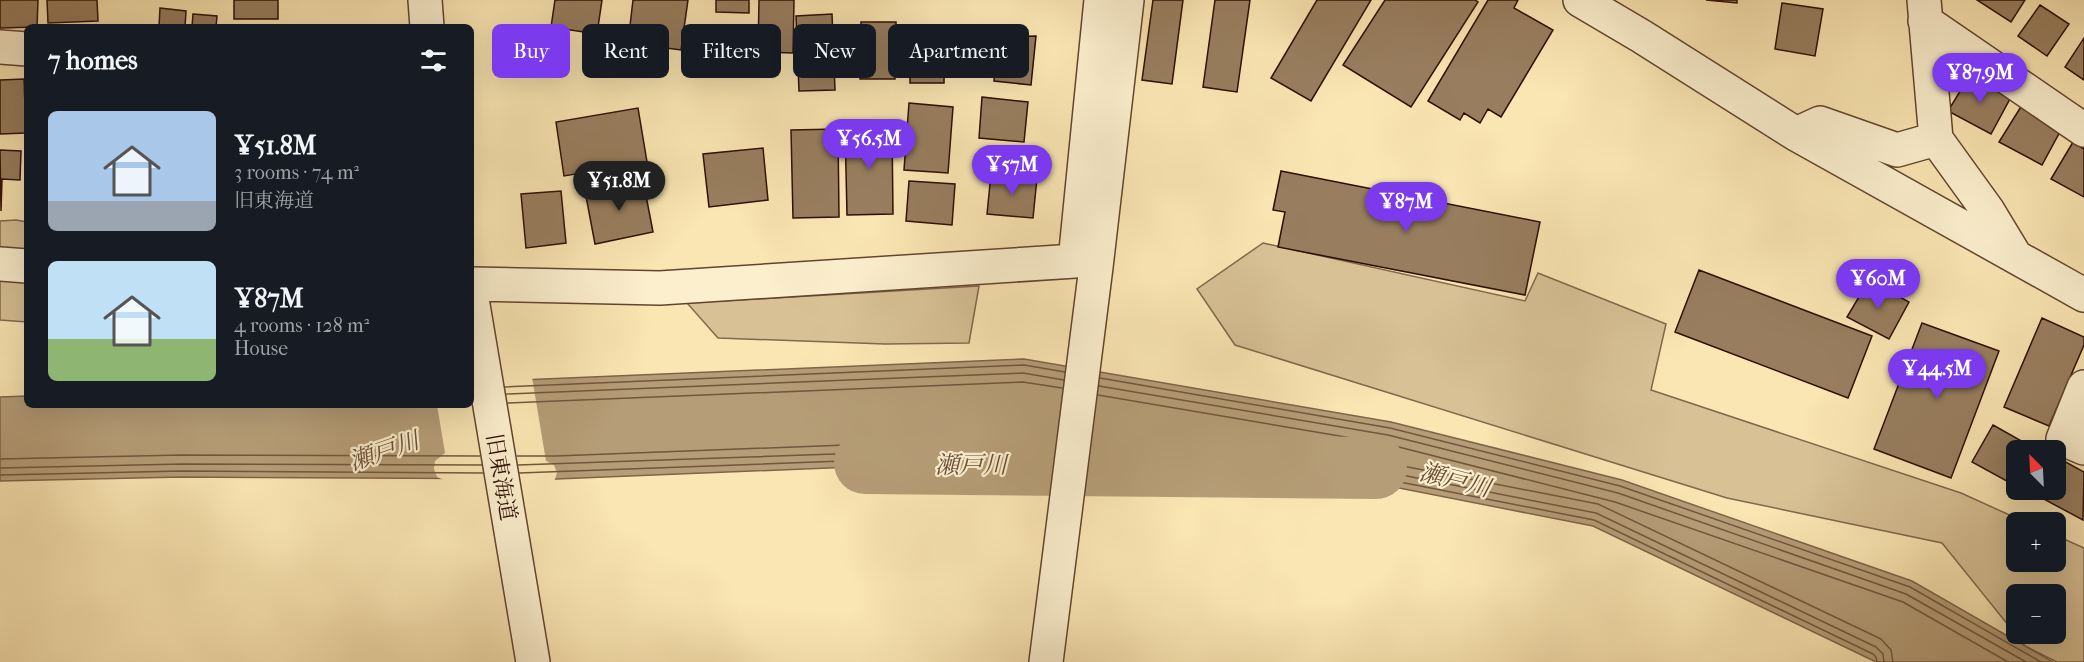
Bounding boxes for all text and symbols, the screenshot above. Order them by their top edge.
chip: Buy [492,24,570,78]
chip: Rent [582,24,669,78]
chip: Filters [681,24,781,78]
chip: New [793,24,876,78]
chip: Apartment [888,24,1029,78]
icon: filters [417,44,450,77]
text: 7 homes [48,45,138,76]
pin: ¥87.9M [1931,53,2029,104]
text: ¥87.9M [1946,61,2014,84]
pin: ¥56.5M [820,119,918,170]
text: ¥56.5M [836,127,902,150]
text: ¥51.8M [234,130,317,161]
icon: home [96,135,168,207]
pin: ¥57M [976,145,1048,196]
text: ¥57M [986,153,1038,176]
text: 3 rooms · 74 m² [234,161,359,184]
pin: ¥51.8M [570,161,668,212]
text: ¥51.8M [587,169,651,192]
pin: ¥87M [1370,182,1442,233]
text: 旧東海道 [234,189,314,212]
text: ¥87M [1379,190,1433,213]
pin: ¥60M [1842,259,1914,310]
text: ¥60M [1850,267,1906,290]
text: ¥87M [234,283,304,314]
icon: home [96,285,168,357]
text: 4 rooms · 128 m² [234,314,369,337]
text: House [234,337,288,360]
pin: ¥44.5M [1888,349,1986,400]
text: ¥44.5M [1902,357,1972,380]
water label: 瀬戸川 [345,425,425,476]
street label: 旧東海道 [481,432,521,523]
north arrow [2006,440,2066,500]
map controls [2006,440,2066,644]
water label: 瀬戸川 [935,451,1010,479]
water label: 瀬戸川 [1417,458,1496,503]
button: + [2006,512,2066,572]
button: − [2006,584,2066,644]

